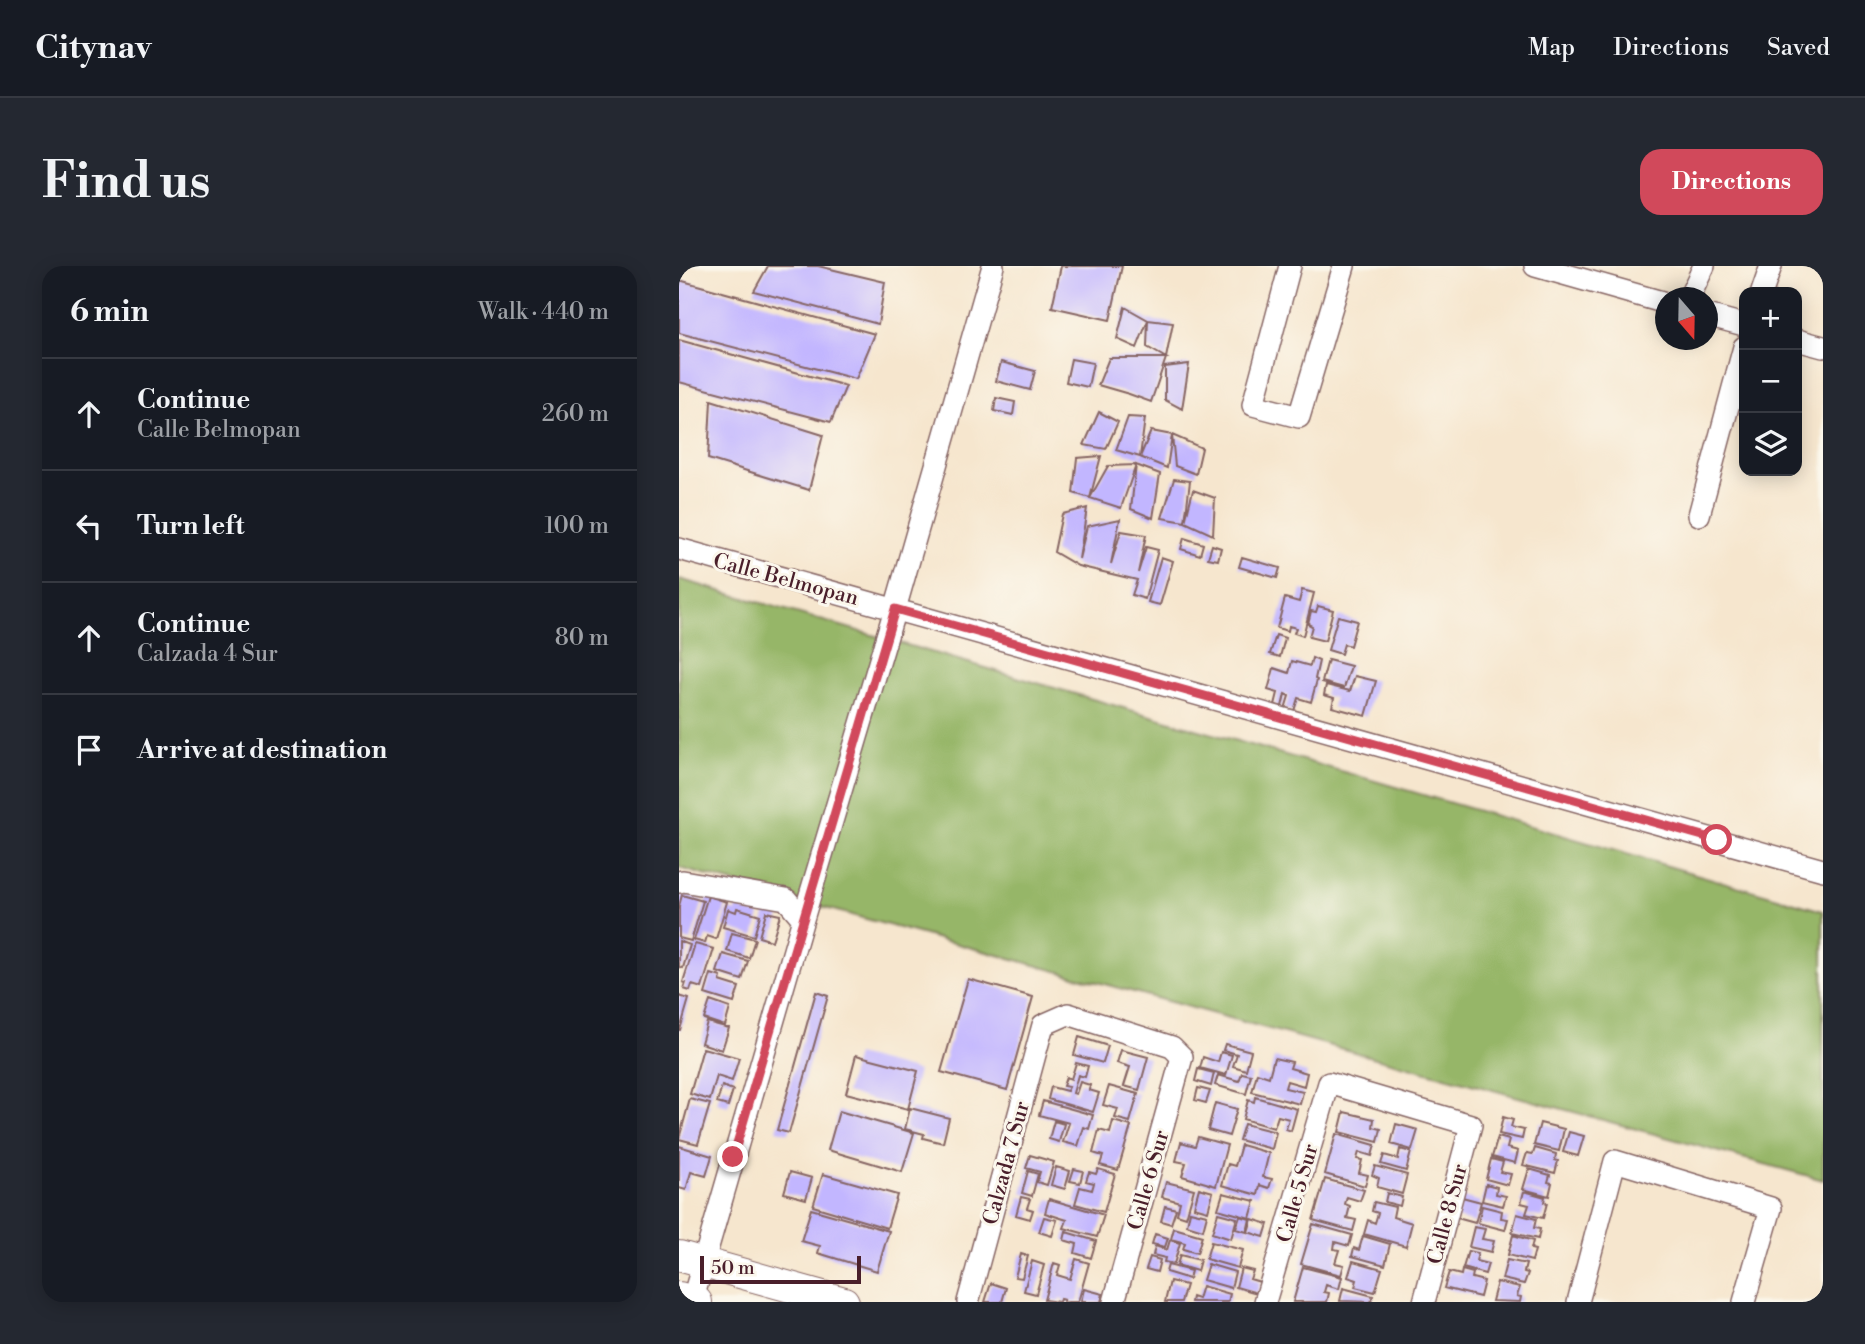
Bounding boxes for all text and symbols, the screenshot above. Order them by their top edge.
text: Citynav [35,28,152,69]
text: Map [1528,33,1575,63]
text: Directions [1613,33,1729,63]
text: Saved [1767,33,1830,63]
button: Directions [1640,149,1823,215]
text: Find us [42,152,211,213]
north arrow [1655,287,1718,350]
map controls [1739,287,1802,476]
button: + [1739,287,1802,350]
text: 6 min [70,293,149,331]
text: Walk · 440 m [478,298,609,326]
button: − [1739,350,1802,413]
text: Continue [137,384,250,416]
icon: ahead [70,395,108,433]
text: 260 m [542,400,609,428]
button: layers [1739,413,1802,476]
text: Calle Belmopan [137,416,301,444]
icon: left [70,507,108,545]
text: Turn left [137,510,245,542]
text: 100 m [544,512,609,540]
street label: Calle Belmopan [710,548,862,612]
text: Continue [137,608,250,640]
icon: ahead [70,619,108,657]
text: 80 m [555,624,609,652]
text: Calzada 4 Sur [137,640,278,668]
icon: arrive [70,731,108,769]
text: Arrive at destination [137,734,387,766]
route start [1701,824,1732,855]
street label: Calzada 7 Sur [978,1099,1036,1228]
street label: Calle 6 Sur [1122,1127,1176,1233]
route end [717,1141,748,1172]
street label: Calle 5 Sur [1271,1141,1324,1246]
street label: Calle 8 Sur [1422,1161,1474,1267]
scale bar [700,1253,861,1285]
text: 50 m [711,1256,755,1280]

